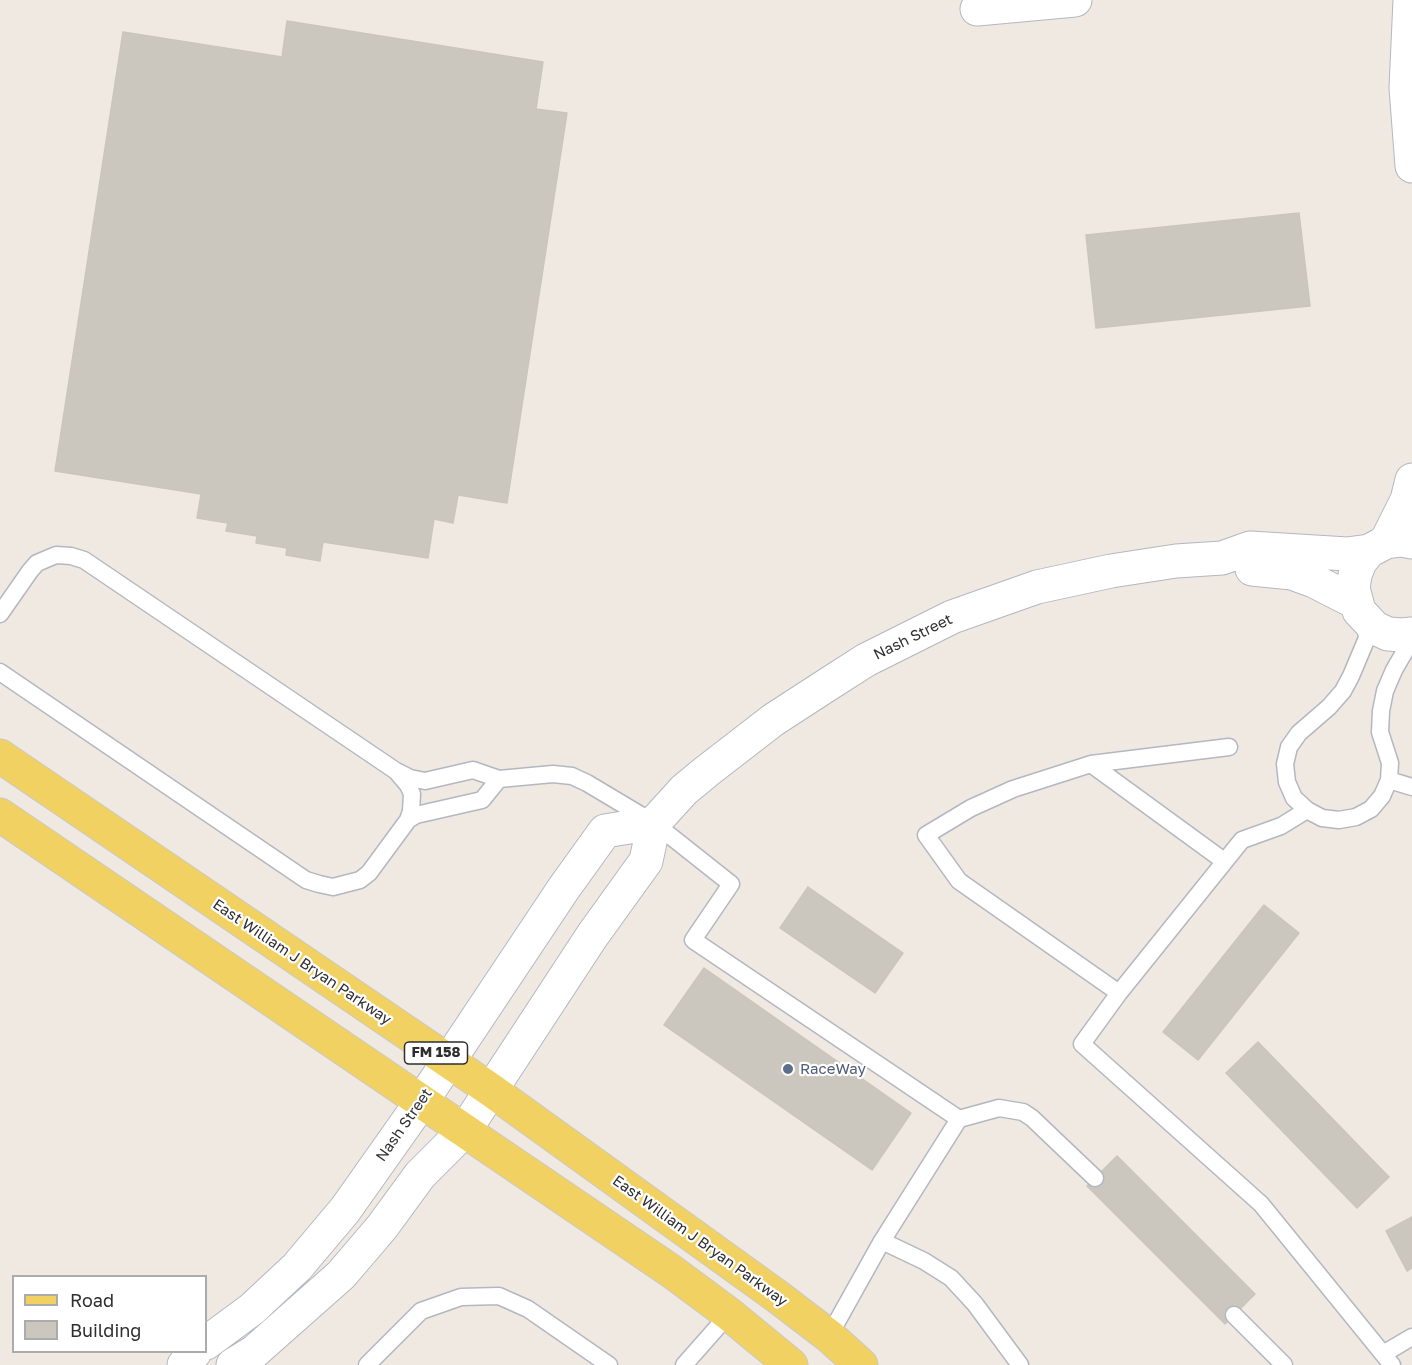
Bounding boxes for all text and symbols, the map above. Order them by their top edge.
street label: Nash Street [871,610,955,664]
street label: East William J Bryan Parkway [209,895,395,1029]
road number: FM 158 [404,1042,468,1064]
place label: RaceWay [800,1060,866,1078]
marker: RaceWay [781,1062,795,1076]
street label: Nash Street [372,1085,436,1165]
street label: East William J Bryan Parkway [609,1172,791,1310]
legend [12,1275,207,1353]
text: Road [70,1289,114,1311]
text: Building [70,1319,141,1341]

